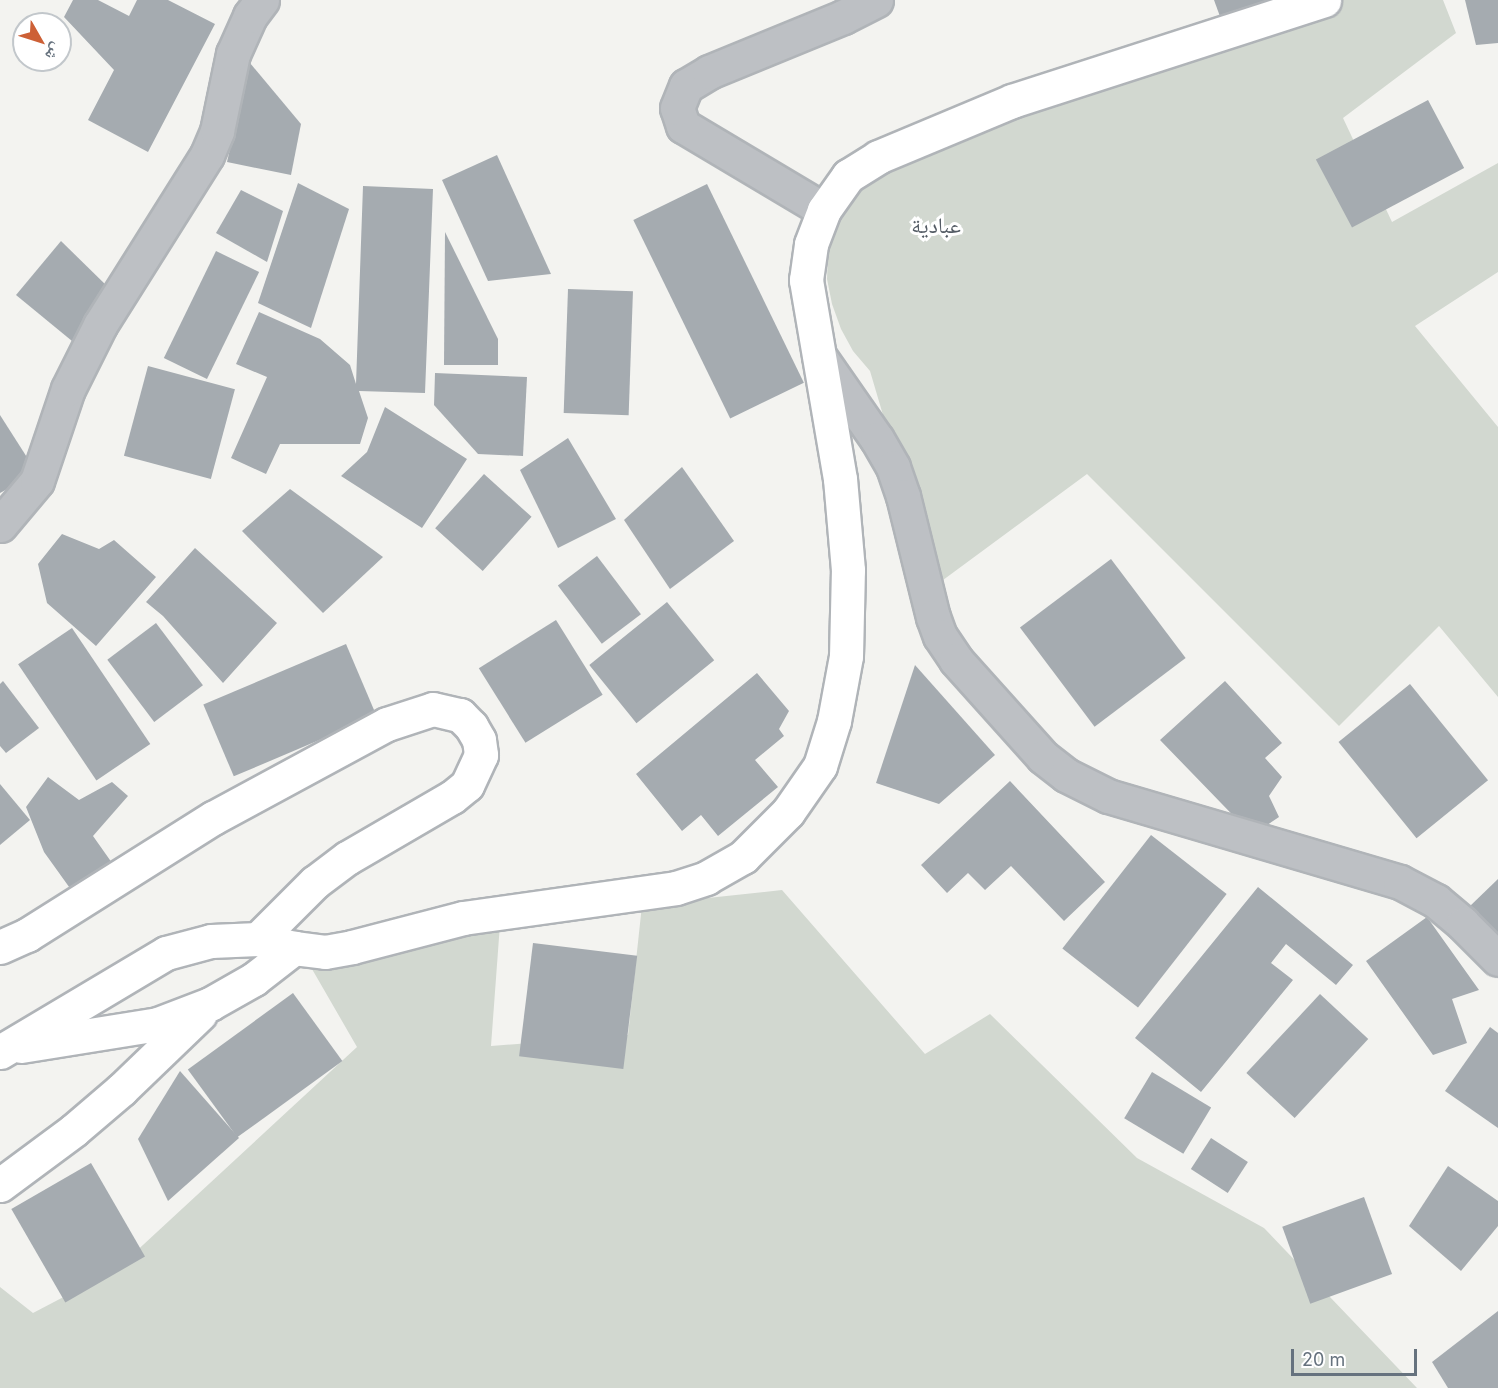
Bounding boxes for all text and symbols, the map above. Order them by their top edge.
north arrow [12,12,72,72]
text: ش [41,39,68,65]
district label: عبادية [911,213,961,239]
scale bar [1294,1337,1420,1375]
text: 20 m [1302,1349,1345,1370]

